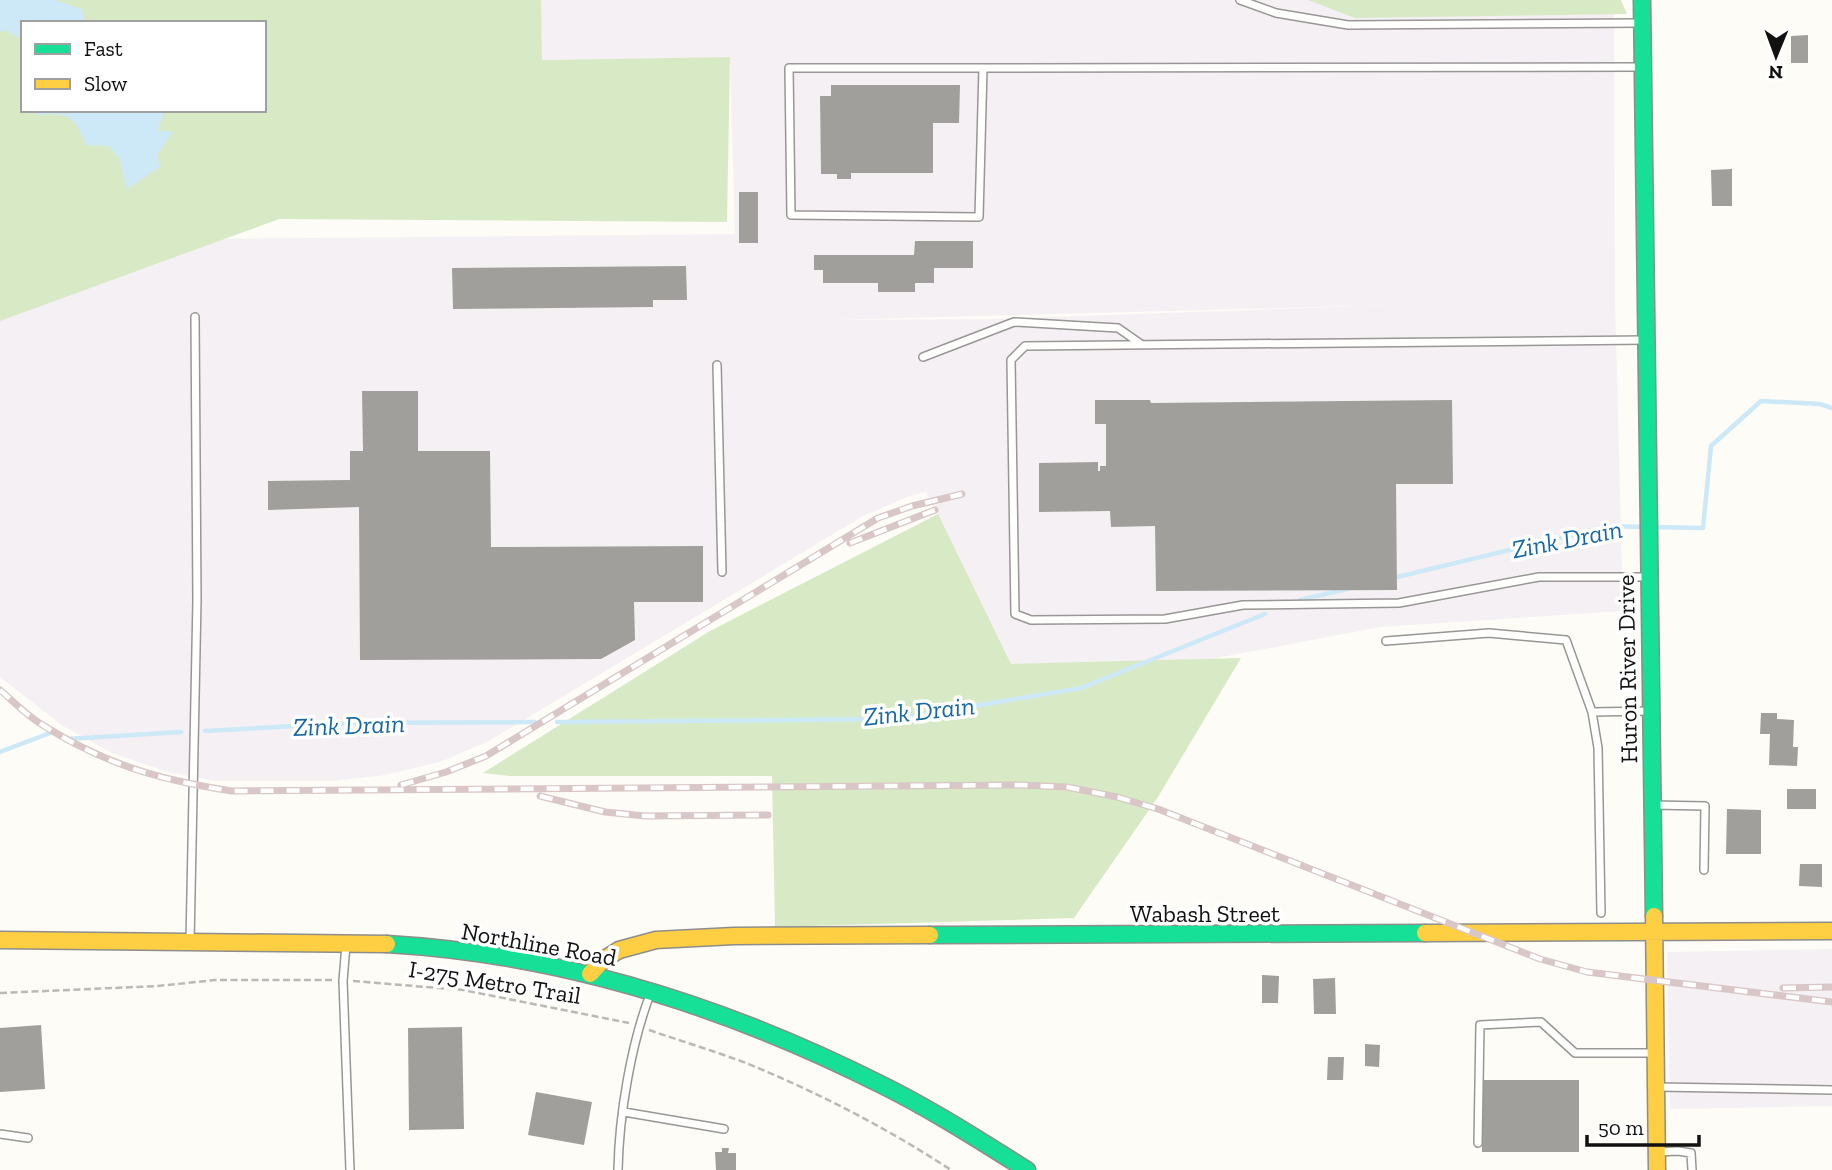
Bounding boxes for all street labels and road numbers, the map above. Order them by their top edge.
street label: Huron River Drive [1611,574,1643,764]
street label: Wabash Street [1130,899,1280,928]
street label: Northline Road [459,916,619,972]
street label: I-275 Metro Trail [407,954,583,1010]

